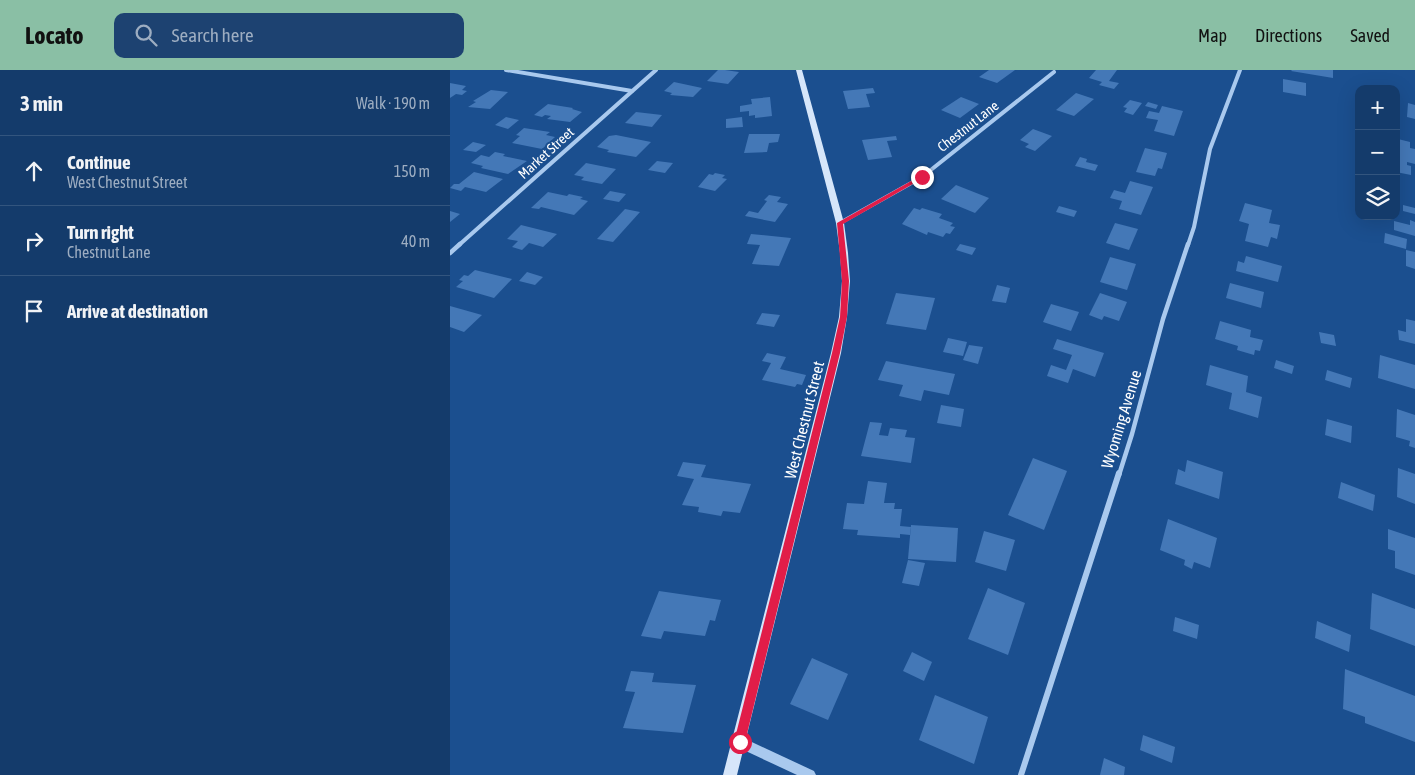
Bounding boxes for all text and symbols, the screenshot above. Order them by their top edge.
search box [114,13,464,58]
icon: search [132,21,160,49]
text: Locato [25,22,84,49]
text: Search here [172,24,254,46]
text: Map [1198,25,1227,46]
text: Directions [1255,25,1322,46]
text: Saved [1350,25,1390,46]
map controls [1355,85,1400,220]
button: + [1355,85,1400,130]
text: 3 min [20,91,63,115]
text: Walk · 190 m [356,94,430,112]
street label: Chestnut Lane [934,97,1002,155]
street label: Market Street [515,124,577,182]
button: − [1355,130,1400,175]
text: Continue [67,151,131,173]
icon: ahead [20,157,48,185]
text: 150 m [394,162,430,180]
route end [911,166,934,189]
text: West Chestnut Street [67,173,188,191]
button: layers [1355,175,1400,220]
text: Turn right [67,221,134,243]
icon: right [20,227,48,255]
text: 40 m [401,232,430,250]
text: Chestnut Lane [67,243,150,261]
icon: arrive [20,297,48,325]
text: Arrive at destination [67,300,208,322]
street label: West Chestnut Street [781,359,827,481]
street label: Wyoming Avenue [1098,368,1145,471]
route start [729,731,752,754]

